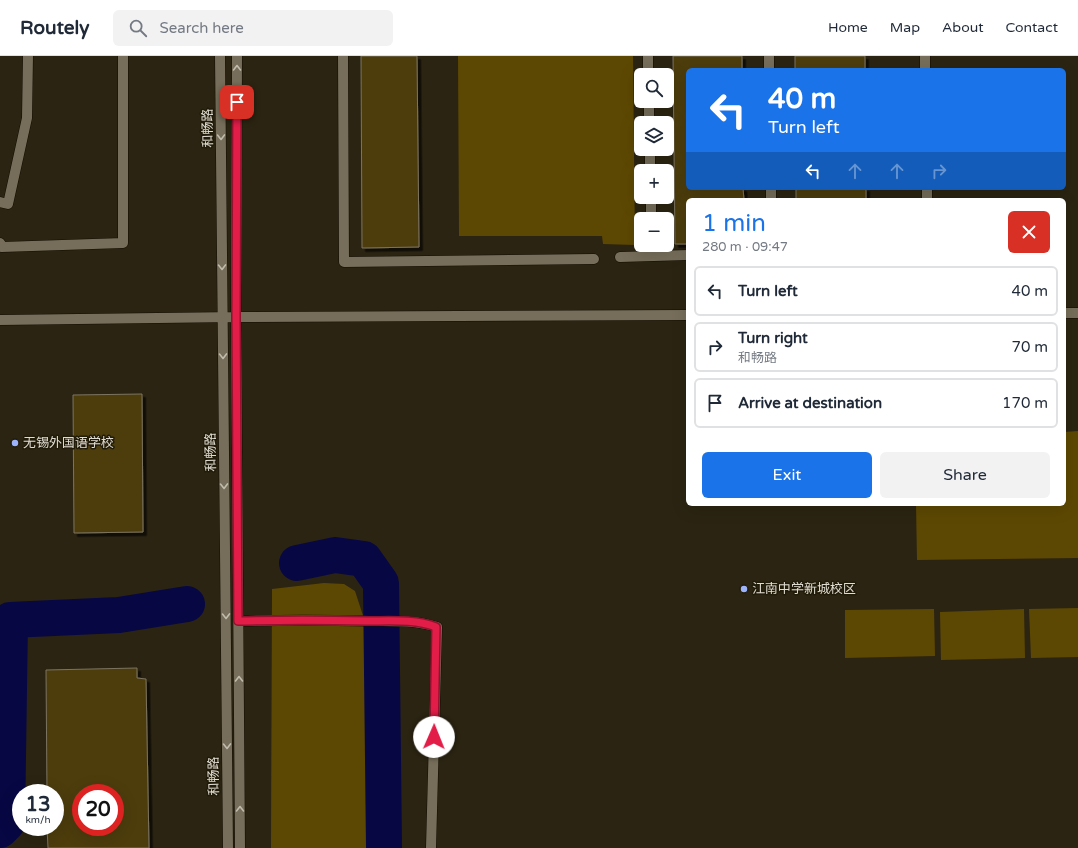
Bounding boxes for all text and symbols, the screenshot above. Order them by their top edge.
search box [113,10,393,46]
text: Routely [20,17,89,39]
icon: search [127,17,149,39]
text: Search here [159,19,244,37]
text: Home [828,19,868,36]
text: Map [890,19,920,36]
text: About [942,19,984,36]
text: Contact [1006,19,1058,36]
one-way arrow [233,65,241,71]
map controls [634,68,674,252]
button: search [634,68,674,108]
text: 40 m [768,82,836,116]
icon: left [702,84,754,136]
pin [220,85,254,119]
icon: arrive [226,91,248,113]
street label: 和畅路 [200,108,216,148]
button: layers [634,116,674,156]
text: Turn left [768,116,840,138]
one-way arrow [217,134,225,140]
icon: left [802,160,824,182]
icon: ahead [844,160,866,182]
icon: ahead [886,160,908,182]
icon: right [928,160,950,182]
button: + [634,164,674,204]
text: 1 min [702,209,766,238]
button: close [1008,211,1050,253]
button: − [634,212,674,252]
text: 280 m · 09:47 [702,239,788,255]
one-way arrow [218,264,226,270]
icon: left [704,280,726,302]
text: Turn left [738,282,798,300]
text: 40 m [1011,282,1048,300]
text: Turn right [738,329,808,347]
icon: right [704,336,726,358]
text: 70 m [1011,338,1048,356]
text: 和畅路 [738,350,777,366]
one-way arrow [219,353,227,359]
icon: arrive [704,392,726,414]
text: Arrive at destination [738,394,882,412]
text: 170 m [1002,394,1048,412]
street label: 和畅路 [203,432,219,472]
place label: 无锡外国语学校 [23,435,114,451]
marker: 无锡外国语学校 [10,438,20,448]
button: Exit [702,452,872,498]
button: Share [880,452,1050,498]
one-way arrow [220,483,228,489]
place label: 江南中学新城校区 [752,581,856,597]
marker: 江南中学新城校区 [739,584,749,594]
one-way arrow [222,613,230,619]
one-way arrow [235,676,243,682]
position arrow [413,716,455,758]
one-way arrow [223,743,231,749]
street label: 和畅路 [206,756,222,796]
speed limit sign: 20 [72,784,124,836]
text: 13 [25,793,51,817]
one-way arrow [236,806,244,812]
text: km/h [25,814,51,826]

